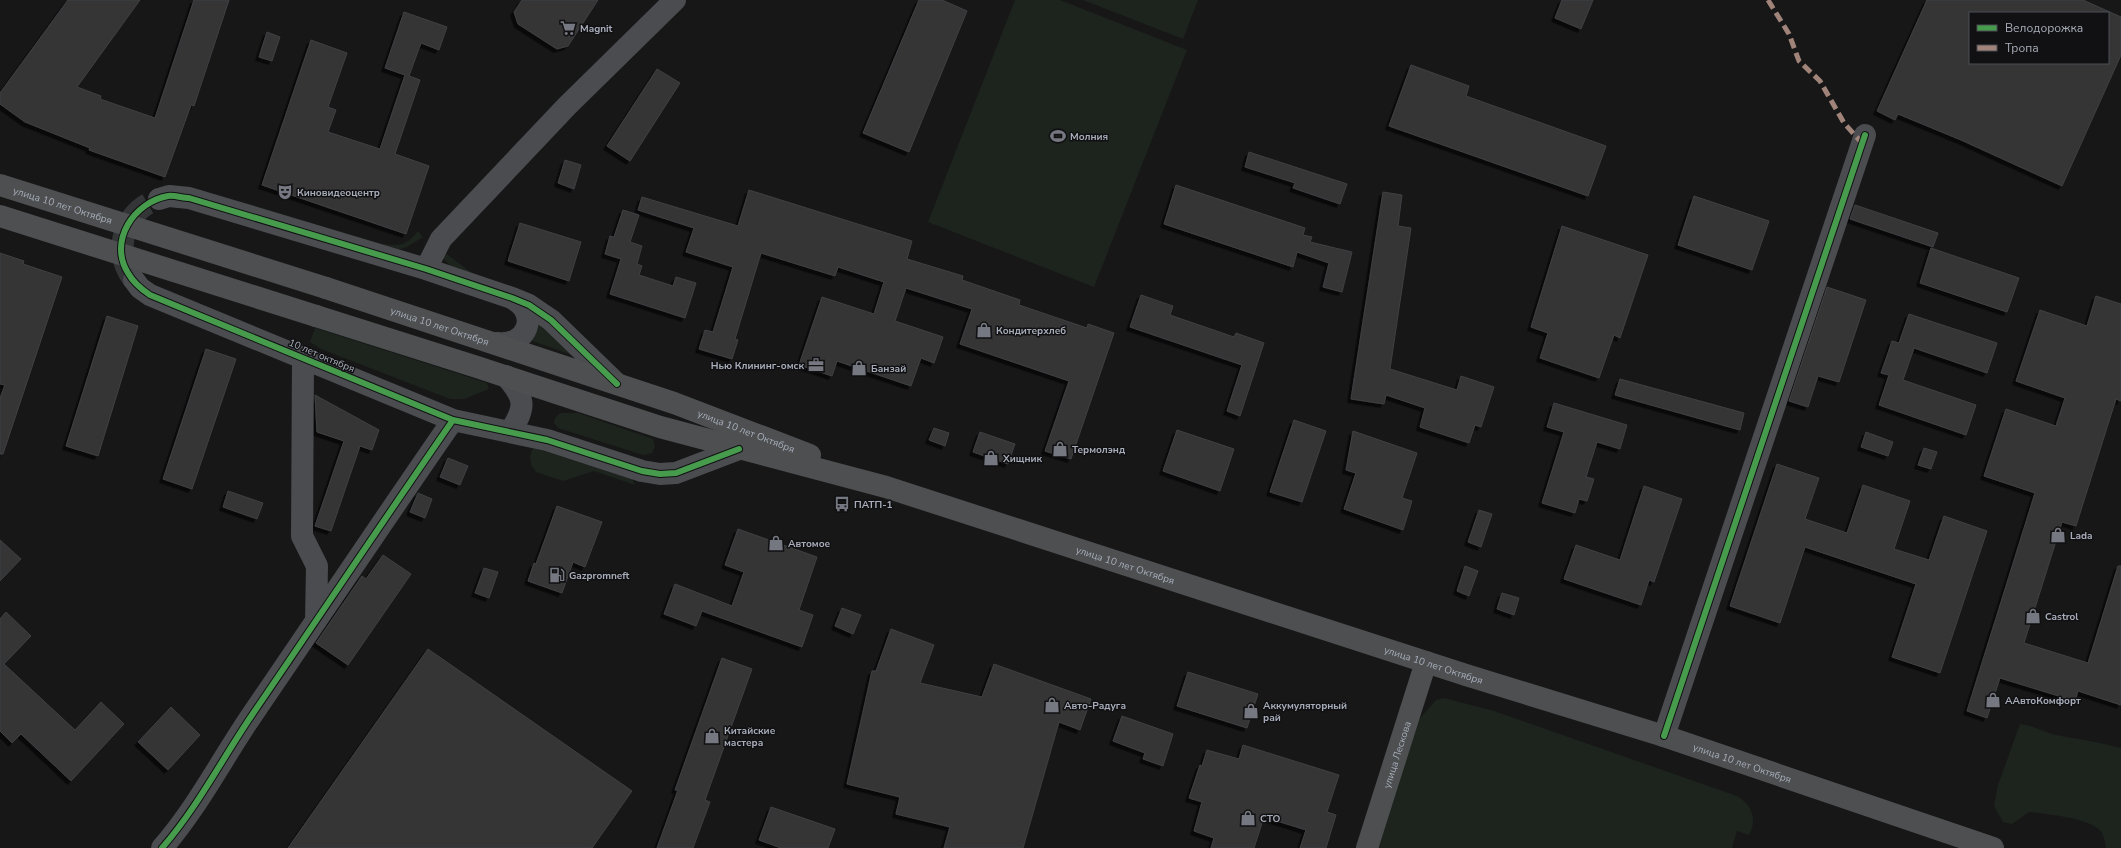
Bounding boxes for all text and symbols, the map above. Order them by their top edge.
legend [1969,12,2109,64]
supermarket icon: Magnit [559,19,577,37]
text: Велодорожка [2005,20,2083,36]
place label: Magnit [580,22,613,36]
text: Тропа [2005,40,2039,56]
sports icon: Молния [1049,127,1067,145]
place label: Молния [1070,130,1108,144]
theatre icon: Киновидеоцентр [276,183,294,201]
street label: улица 10 лет Октября [11,184,114,228]
place label: Киновидеоцентр [297,186,380,200]
street label: улица 10 лет Октября [389,304,491,349]
shop icon: Кондитерхлеб [975,321,993,339]
place label: Кондитерхлеб [996,324,1066,338]
street label: 10 лет октября [286,336,357,376]
office icon: Нью Клининг-омск [807,356,825,374]
place label: Нью Клининг-омск [711,359,804,373]
shop icon: Банзай [850,359,868,377]
place label: Банзай [871,362,906,376]
street label: улица 10 лет Октября [695,407,797,457]
shop icon: Термолэнд [1051,440,1069,458]
place label: Термолэнд [1072,443,1125,457]
shop icon: Хищник [982,449,1000,467]
place label: Хищник [1002,452,1043,466]
bus stop icon: ПАТП-1 [833,495,851,513]
place label: ПАТП-1 [854,498,892,512]
shop icon: Lada [2049,526,2067,544]
place label: Lada [2070,529,2093,543]
shop icon: Автомое [767,534,785,552]
place label: Автомое [788,537,831,551]
street label: улица 10 лет Октября [1074,543,1176,588]
fuel station icon: Gazpromneft [548,566,566,584]
place label: Gazpromneft [569,569,630,583]
shop icon: Castrol [2024,607,2042,625]
place label: Castrol [2045,610,2079,624]
street label: улица 10 лет Октября [1382,643,1485,688]
shop icon: ААвтоКомфорт [1984,691,2002,709]
place label: ААвтоКомфорт [2005,694,2081,708]
shop icon: Авто-Радуга [1043,696,1061,714]
place label: Авто-Радуга [1064,699,1126,713]
place label: Аккумуляторный рай [1263,699,1347,725]
shop icon: Аккумуляторный рай [1242,702,1260,720]
street label: улица Лескова [1380,719,1415,790]
place label: Китайские мастера [724,724,776,750]
shop icon: Китайские мастера [703,727,721,745]
street label: улица 10 лет Октября [1691,740,1793,787]
shop icon: СТО [1239,809,1257,827]
place label: СТО [1260,812,1281,826]

